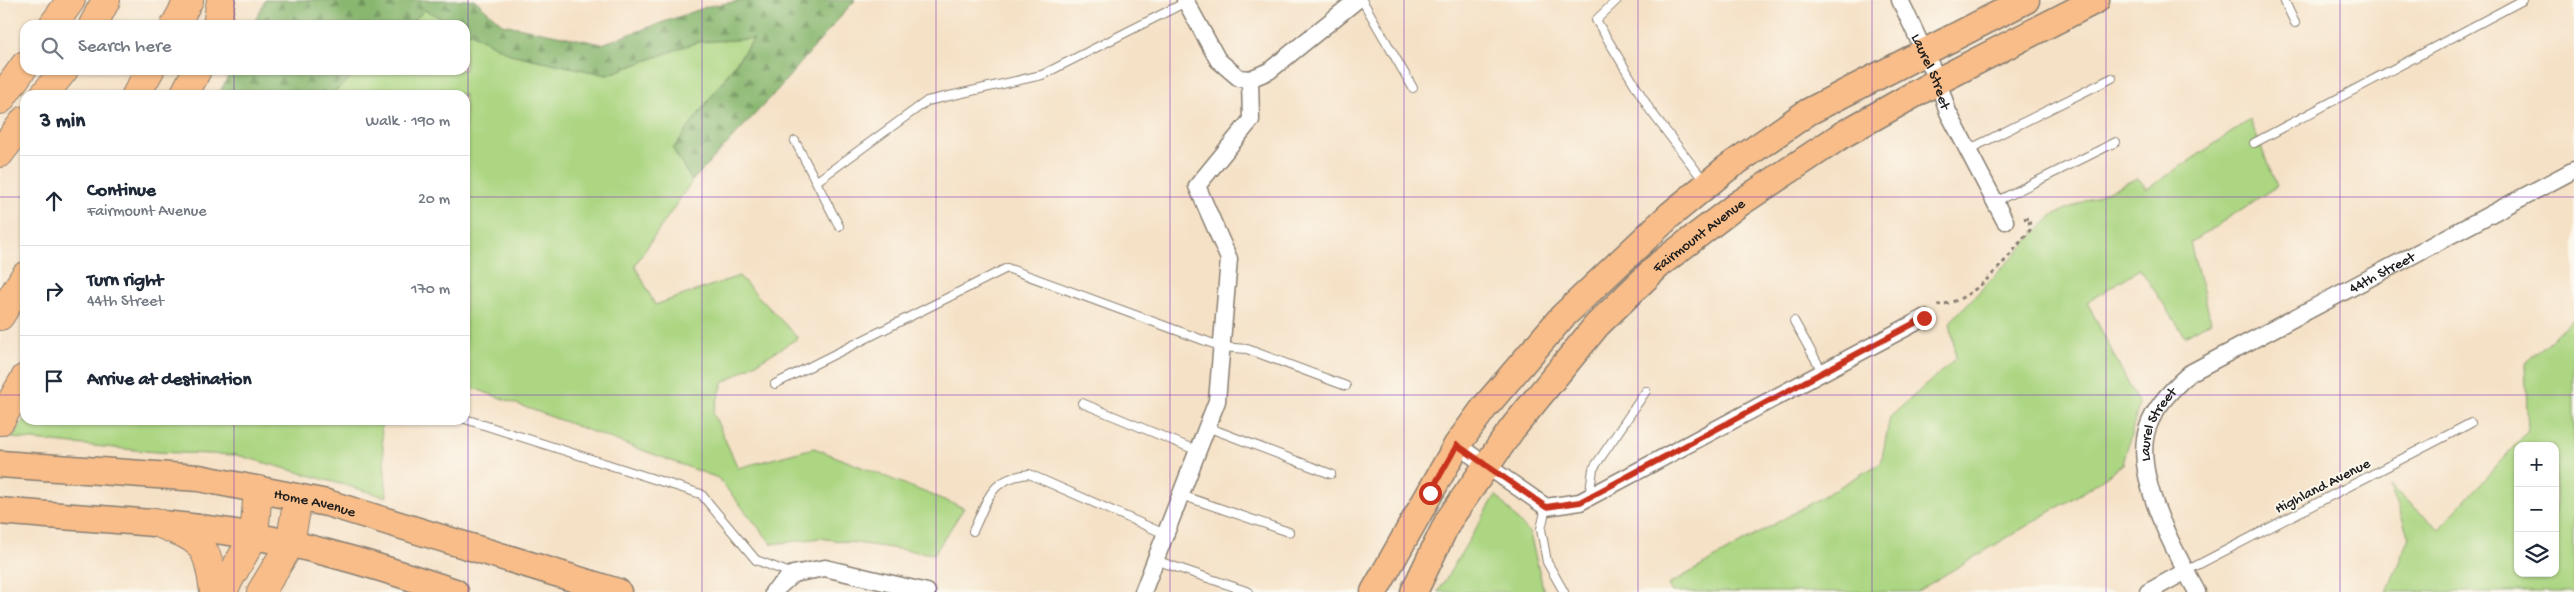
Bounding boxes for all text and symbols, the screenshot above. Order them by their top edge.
search box [20,20,470,75]
street label: Laurel Street [1906,31,1954,114]
icon: search [38,34,66,62]
text: Search here [78,36,172,59]
text: 3 min [40,110,85,135]
text: Walk · 190 m [366,113,450,132]
text: Continue [87,180,156,203]
icon: ahead [40,187,68,215]
text: 20 m [418,191,450,210]
street label: Fairmount Avenue [1649,195,1749,278]
text: Fairmount Avenue [87,203,206,222]
street label: 44th Street [2346,248,2420,298]
text: Turn right [87,270,163,293]
icon: right [40,277,68,305]
text: 170 m [411,281,450,300]
text: 44th Street [87,293,164,312]
route end [1913,307,1936,330]
icon: arrive [40,367,68,395]
text: Arrive at destination [87,369,251,392]
street label: Laurel Street [2137,383,2183,462]
map controls [2514,442,2559,577]
button: + [2514,442,2559,487]
street label: Highland Avenue [2272,455,2374,519]
route start [1419,482,1442,505]
street label: Home Avenue [272,486,358,522]
button: − [2514,487,2559,532]
button: layers [2514,532,2559,577]

